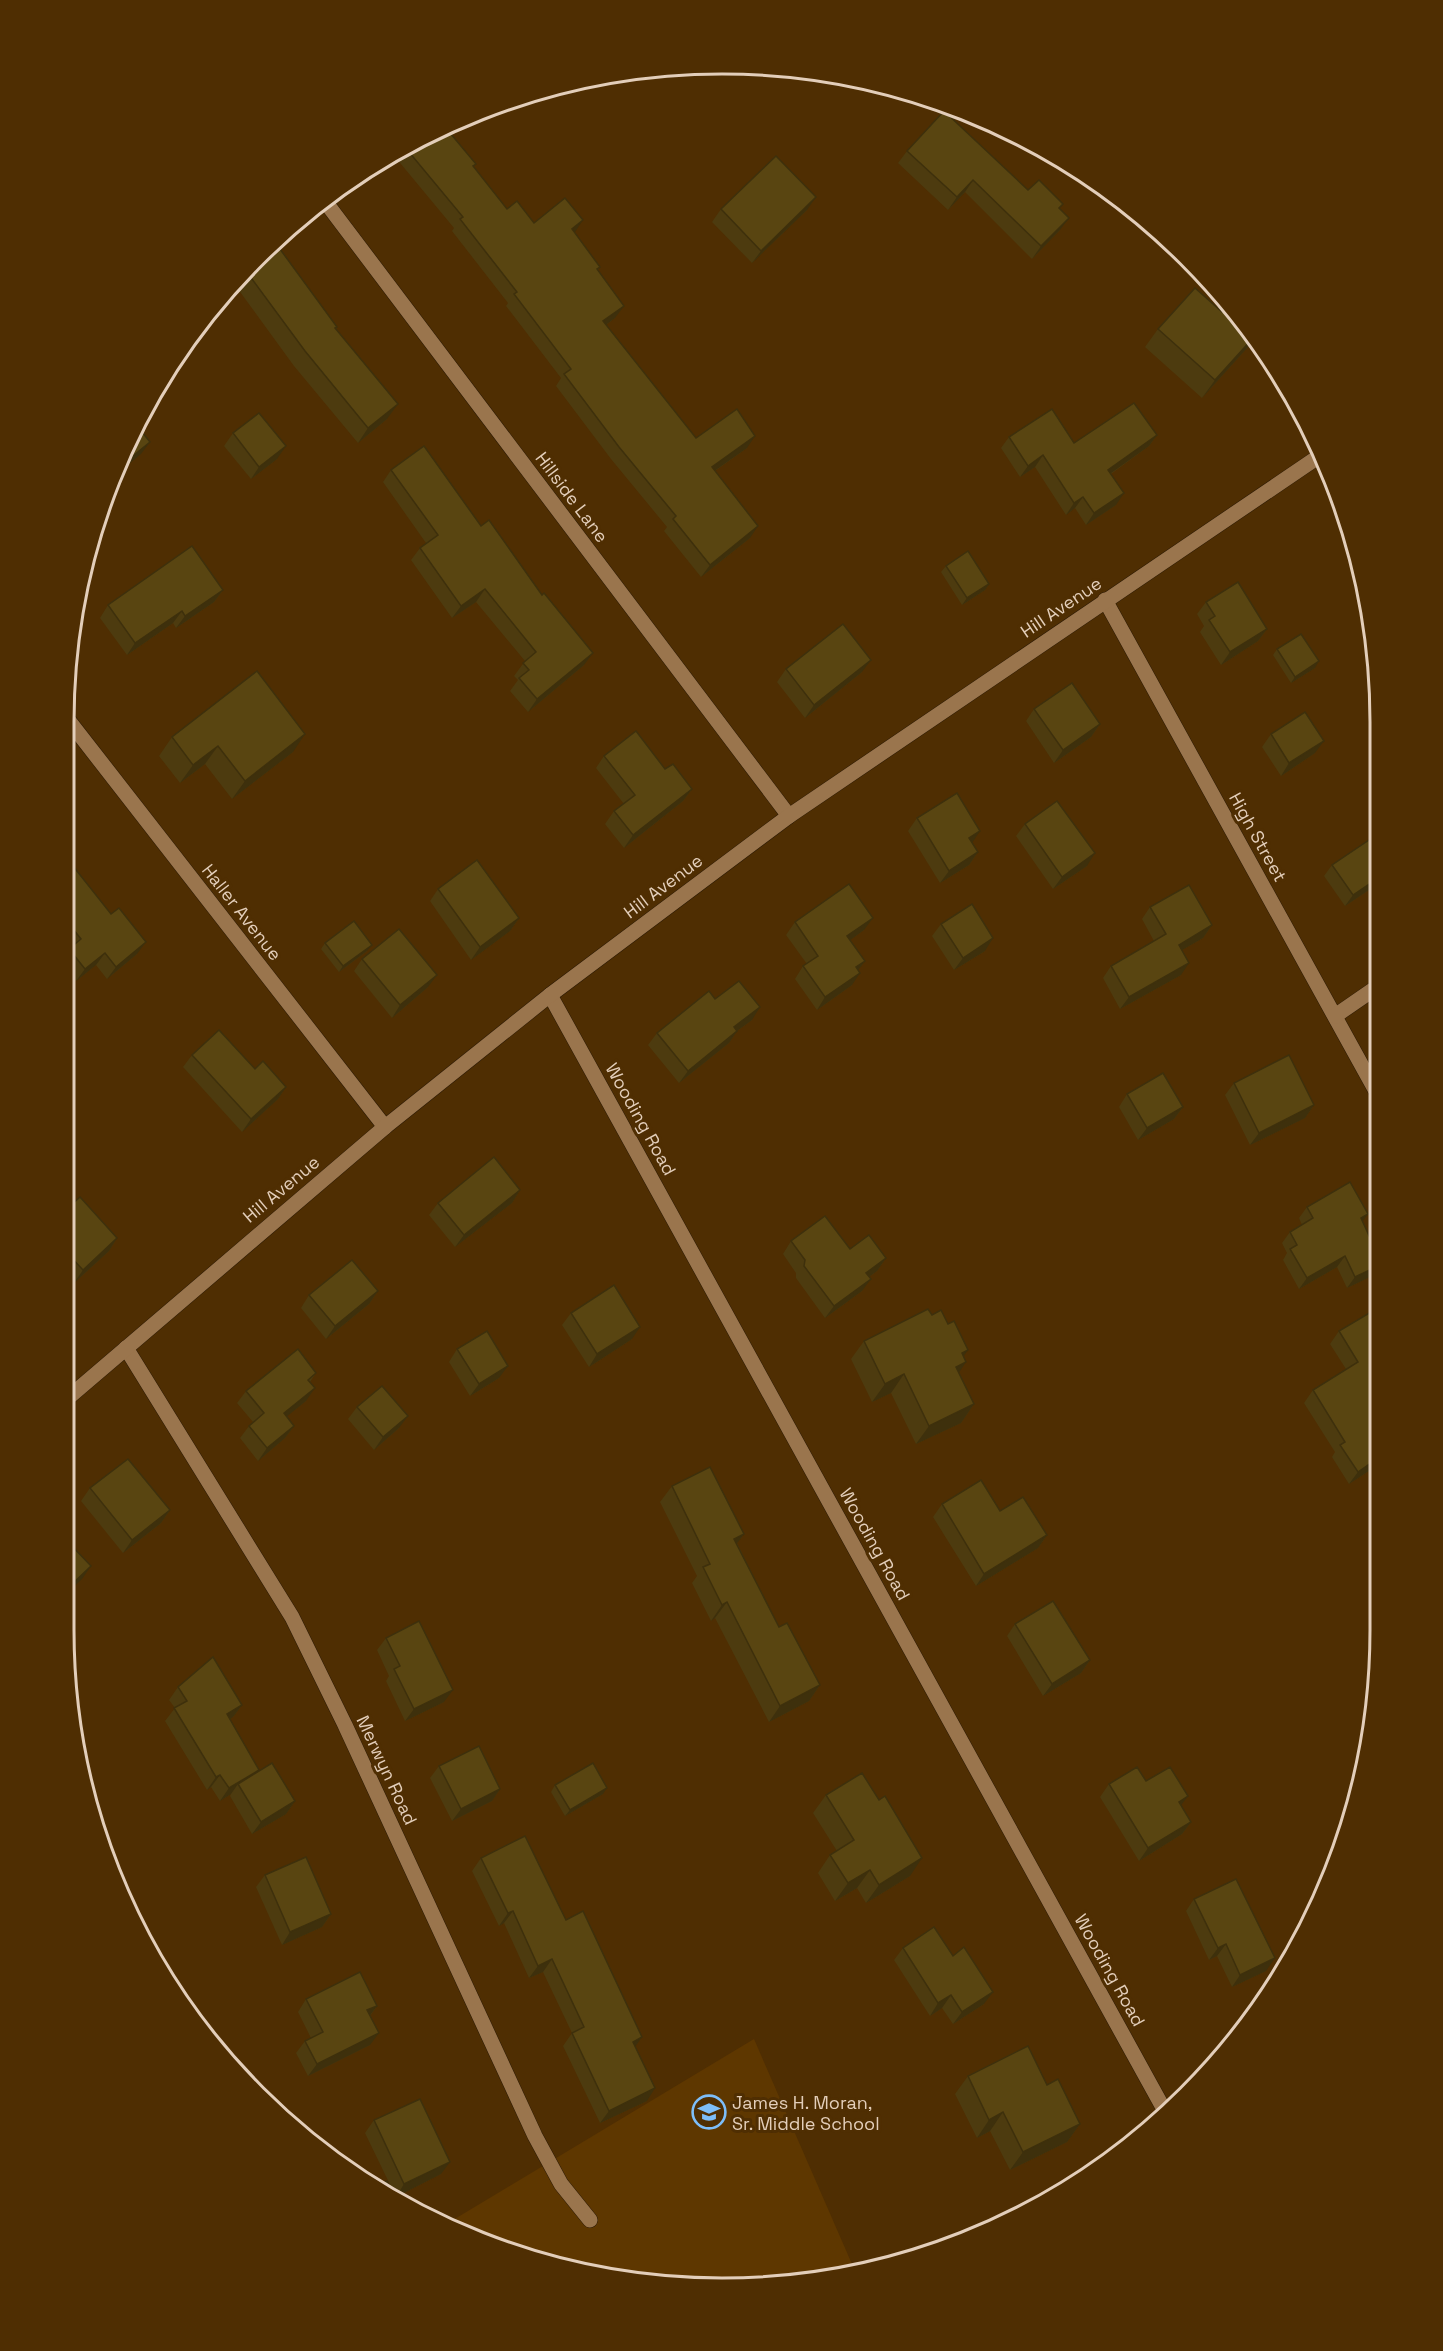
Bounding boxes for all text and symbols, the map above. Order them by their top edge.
street label: Hillside Lane [530,447,614,547]
street label: Hill Avenue [1016,571,1106,643]
street label: High Street [1224,788,1292,886]
street label: Hill Avenue [619,849,707,923]
street label: Haller Avenue [197,859,287,965]
street label: Wooding Road [601,1059,681,1179]
street label: Hill Avenue [238,1150,324,1228]
street label: Wooding Road [835,1484,915,1604]
street label: Merwyn Road [352,1712,422,1828]
street label: Wooding Road [1070,1910,1150,2030]
place label: James H. Moran, Sr. Middle School [732,2091,880,2135]
school or university icon: James H. Moran, Sr. Middle School [691,2094,727,2130]

